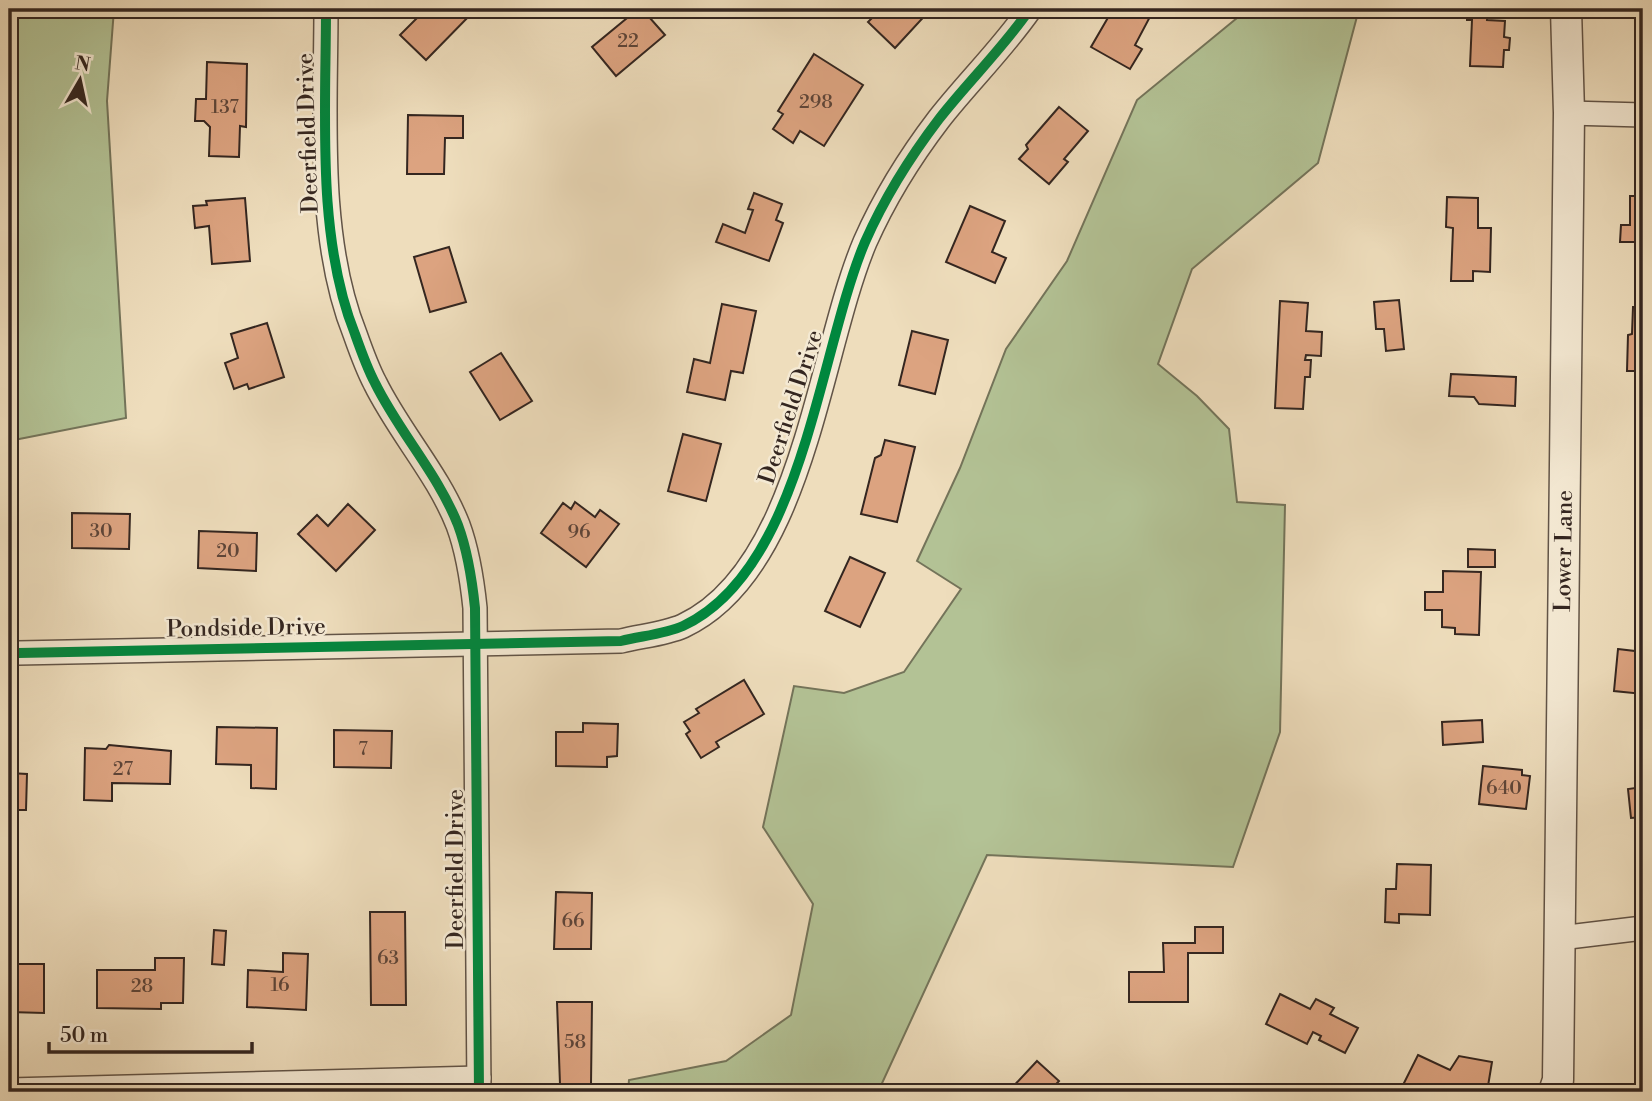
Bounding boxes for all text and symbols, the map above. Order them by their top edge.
house number: 22 [617,29,639,53]
north arrow [46,46,116,116]
text: N [73,51,92,77]
street label: Deerfield Drive [291,52,325,214]
house number: 298 [799,90,833,114]
house number: 137 [211,95,239,119]
street label: Deerfield Drive [753,326,829,488]
street label: Lower Lane [1549,490,1579,612]
house number: 30 [89,519,113,543]
house number: 96 [567,520,591,544]
house number: 20 [216,539,240,563]
street label: Pondside Drive [166,613,326,643]
house number: 7 [358,737,368,761]
house number: 27 [113,757,134,781]
house number: 640 [1486,776,1522,800]
street label: Deerfield Drive [442,789,470,949]
house number: 66 [561,909,585,933]
house number: 63 [377,946,399,970]
house number: 16 [270,973,290,997]
house number: 28 [131,974,153,998]
scale bar [49,1010,252,1054]
text: 50 m [60,1023,108,1049]
house number: 58 [564,1030,586,1054]

